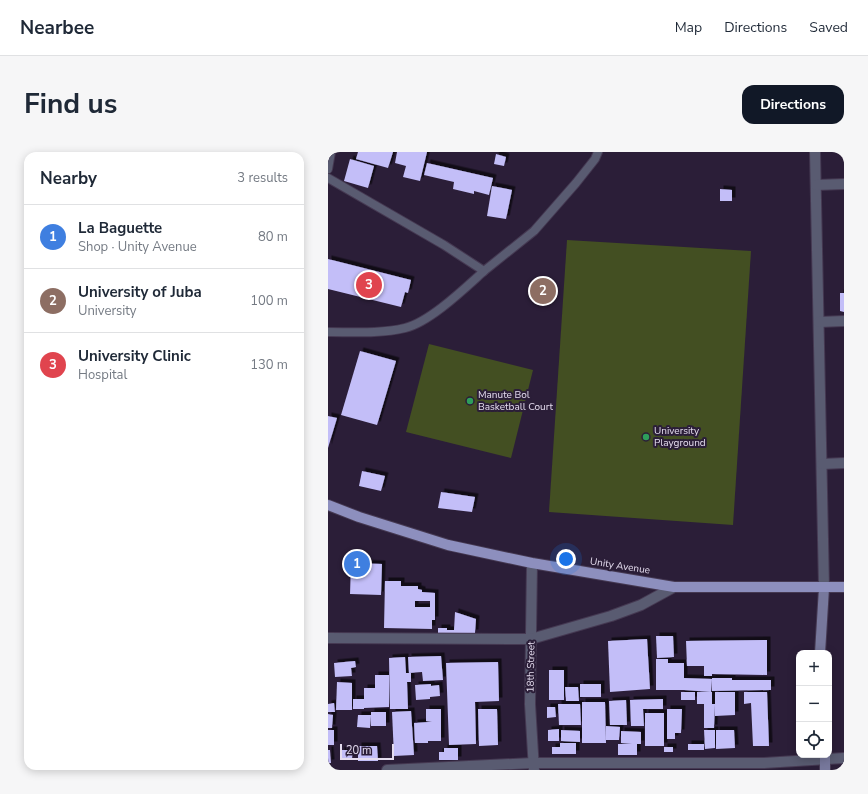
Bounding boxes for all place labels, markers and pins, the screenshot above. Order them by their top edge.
pin: 3 [356,270,382,300]
pin: 2 [530,276,556,306]
place label: Manute Bol Basketball Court [478,388,554,414]
marker: Manute Bol Basketball Court [465,396,475,406]
place label: University Playground [654,424,706,450]
marker: University Playground [641,432,651,442]
pin: 1 [344,549,370,579]

